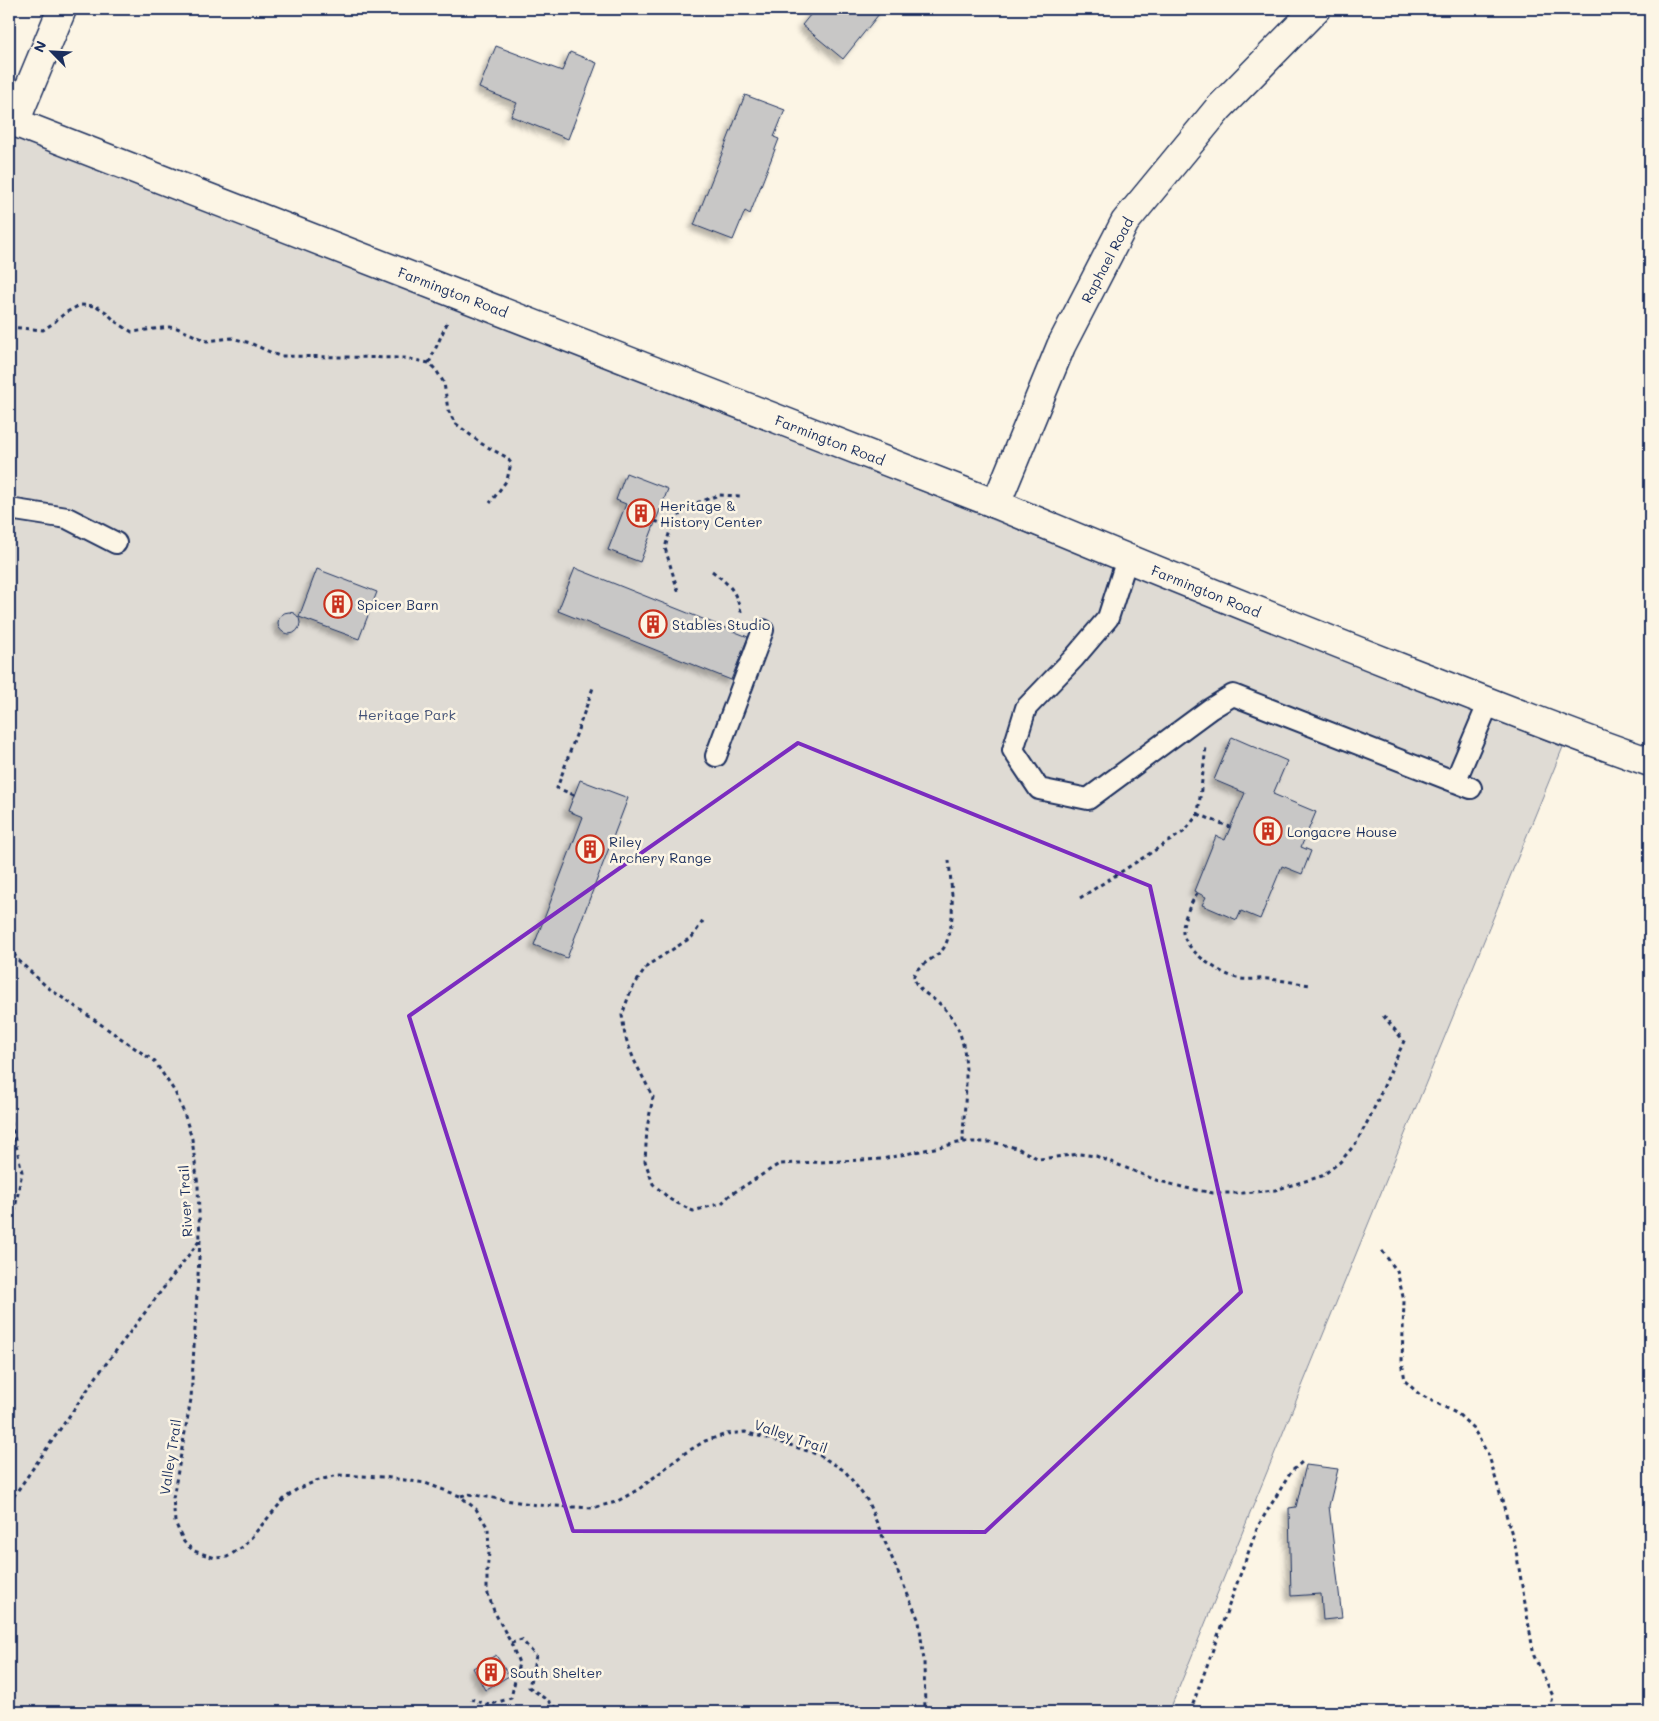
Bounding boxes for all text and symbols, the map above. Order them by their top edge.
north arrow [28,28,78,78]
text: N [29,38,51,55]
street label: Raphael Road [1076,214,1138,306]
street label: Farmington Road [395,262,511,322]
street label: Farmington Road [772,410,888,470]
place label: Heritage & History Center [660,496,763,531]
building icon: Heritage & History Center [626,498,656,528]
street label: Farmington Road [1148,560,1264,622]
building icon: Spicer Barn [323,589,353,619]
place label: Spicer Barn [357,595,438,614]
building icon: Stables Studio [638,609,668,639]
place label: Stables Studio [672,615,770,634]
park label: Heritage Park [358,705,456,724]
building icon: Longacre House [1253,816,1283,846]
place label: Longacre House [1287,822,1397,841]
place label: Riley Archery Range [609,832,712,867]
building icon: Riley Archery Range [575,834,605,864]
street label: River Trail [174,1164,196,1238]
street label: Valley Trail [752,1415,830,1457]
street label: Valley Trail [155,1418,185,1496]
building icon: South Shelter [476,1657,506,1687]
place label: South Shelter [510,1663,602,1682]

